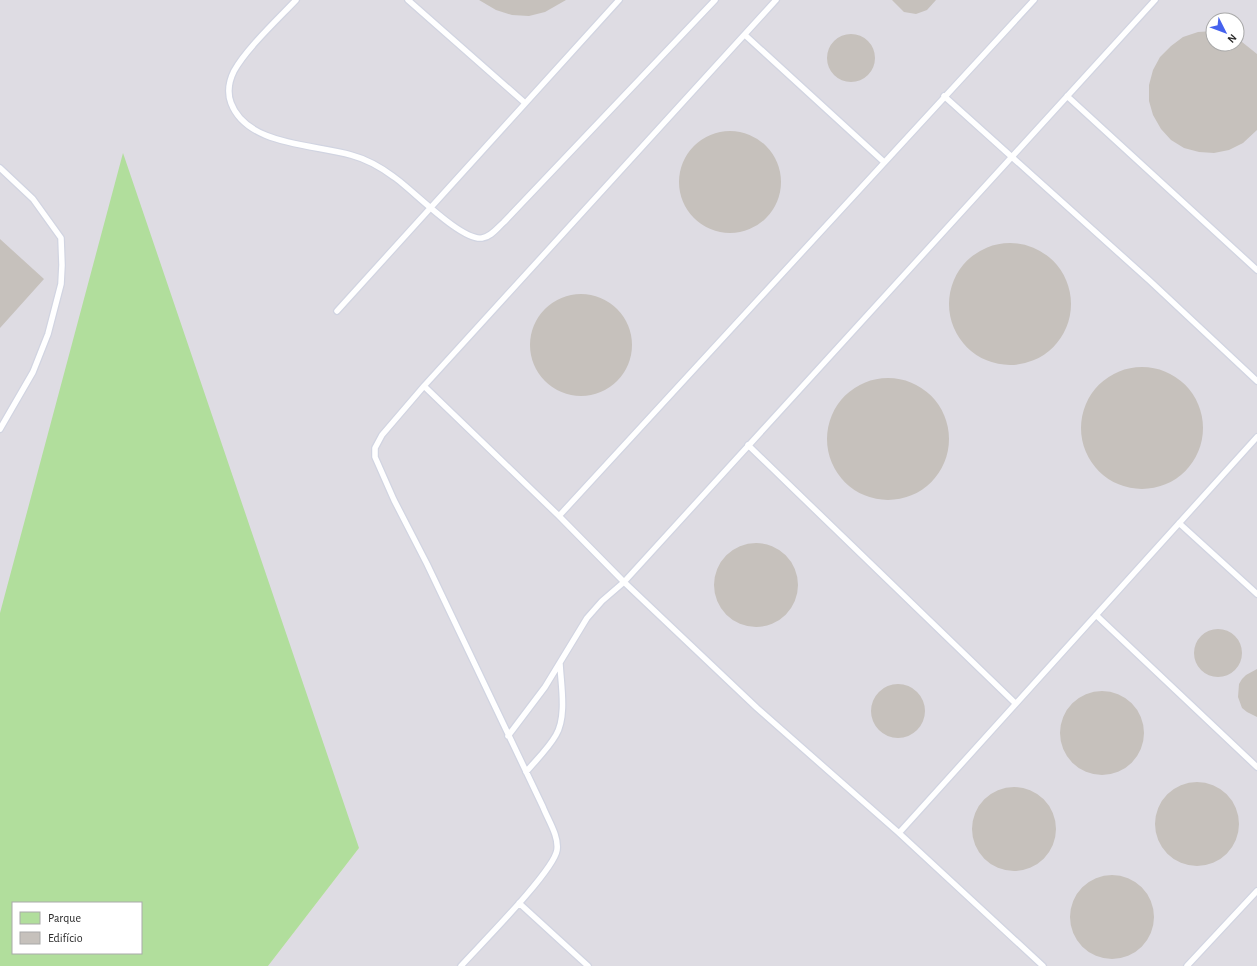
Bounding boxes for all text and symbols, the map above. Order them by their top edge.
north arrow [1205,12,1245,52]
text: N [1225,32,1239,45]
legend [12,902,142,954]
text: Parque [48,912,81,924]
text: Edifício [48,932,83,944]

